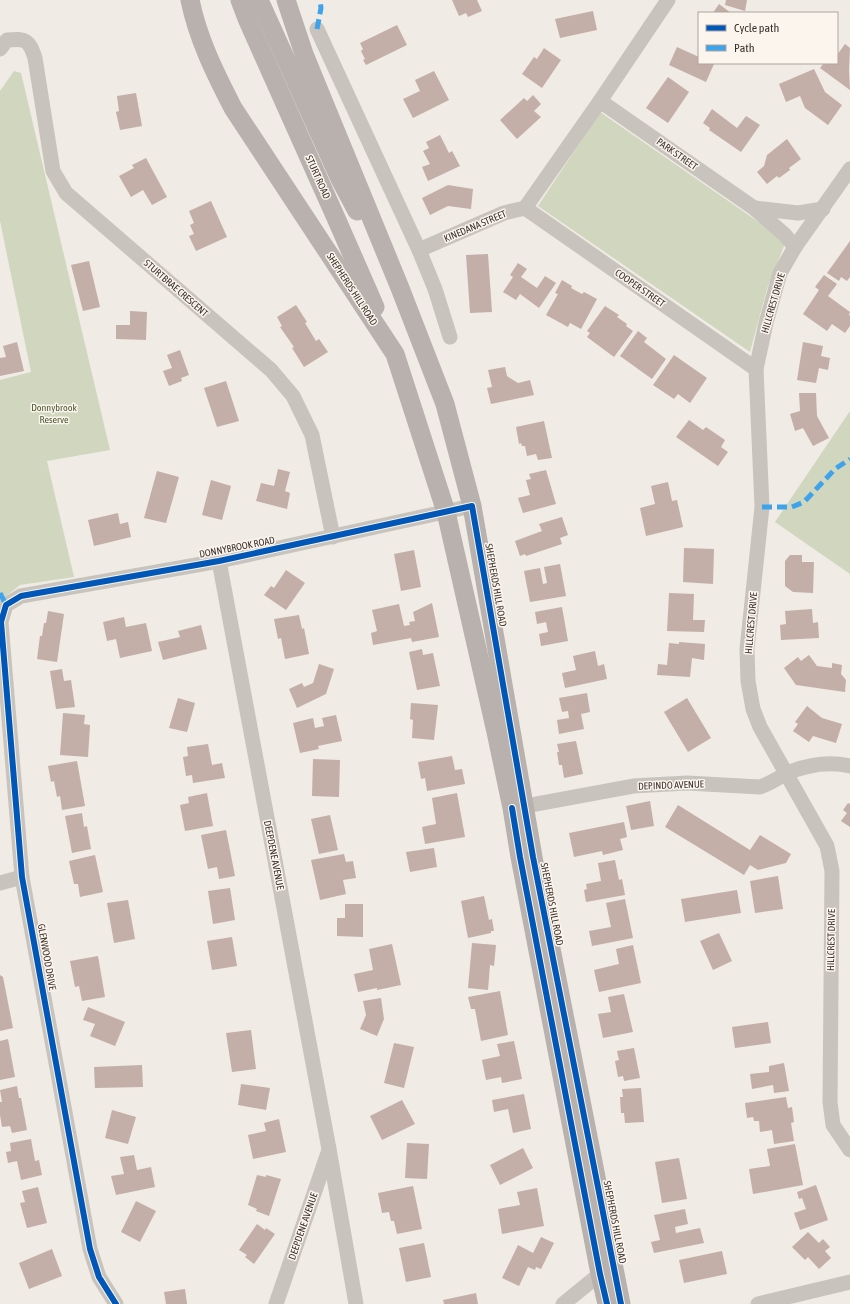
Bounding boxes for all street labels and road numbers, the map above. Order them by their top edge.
street label: PARK STREET [655,136,700,172]
street label: STURT ROAD [304,154,333,201]
street label: KINEDANA STREET [442,208,508,244]
street label: SHEPHERDS HILL ROAD [324,251,380,328]
street label: STURTBRAE CRESCENT [142,257,211,319]
street label: COOPER STREET [613,267,667,309]
street label: HILLCREST DRIVE [759,271,787,334]
street label: DONNYBROOK ROAD [198,534,276,560]
street label: SHEPHERDS HILL ROAD [483,543,509,628]
street label: HILLCREST DRIVE [743,591,759,654]
street label: DEPINDO AVENUE [638,778,705,792]
street label: DEEPDENE AVENUE [262,819,286,891]
street label: SHEPHERDS HILL ROAD [539,862,566,947]
street label: HILLCREST DRIVE [825,908,837,971]
street label: GLENWOOD DRIVE [36,923,58,992]
street label: SHEPHERDS HILL ROAD [602,1180,629,1265]
street label: DEEPDENE AVENUE [286,1190,320,1261]

